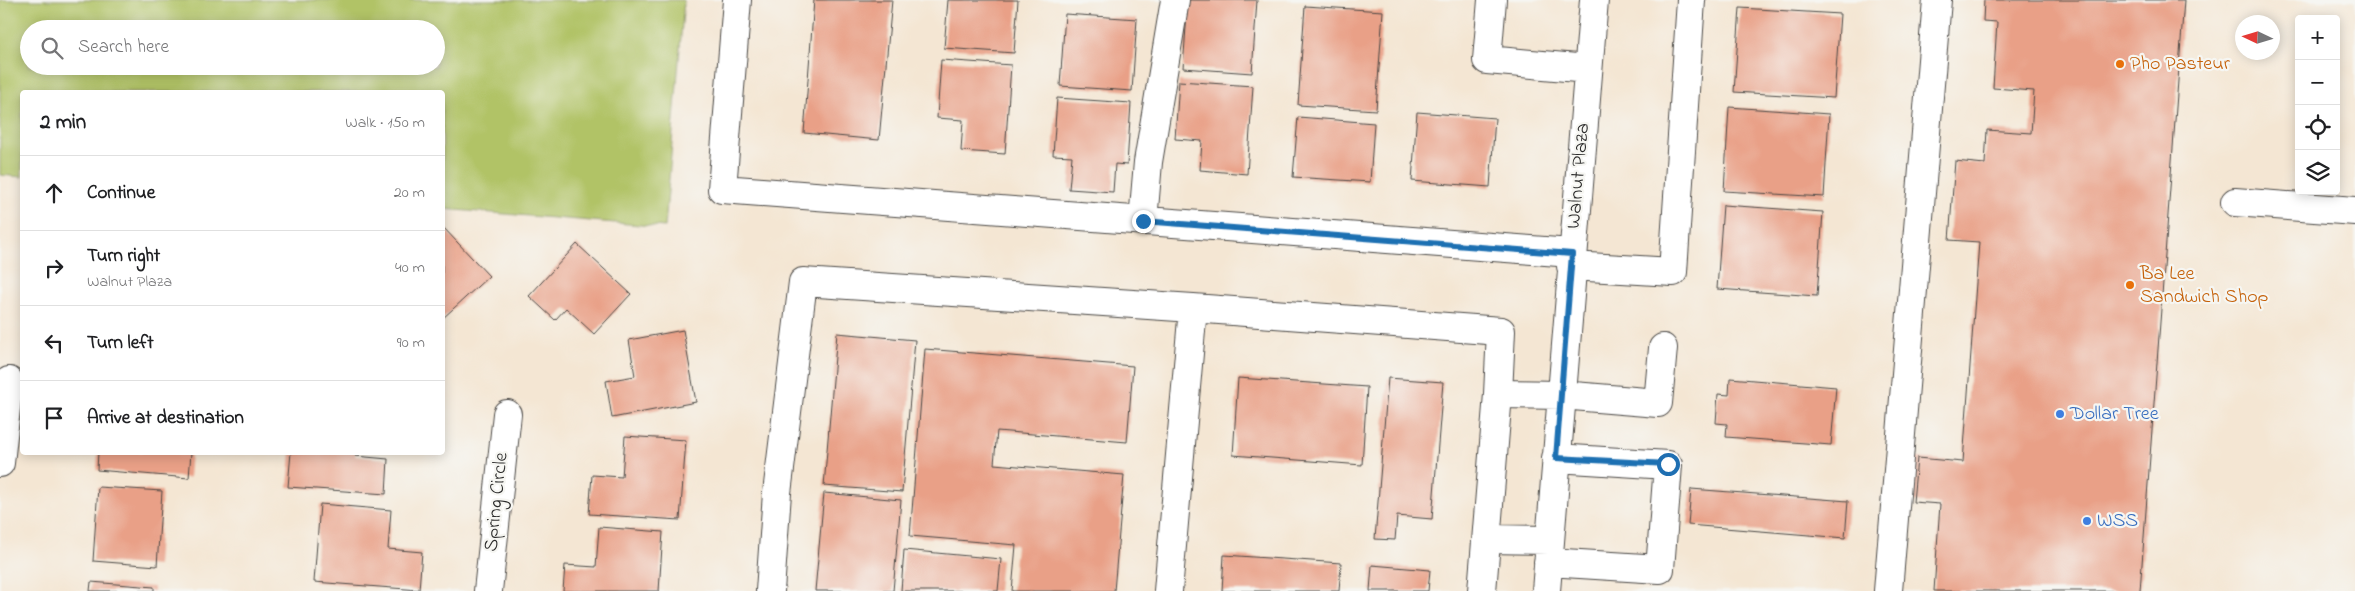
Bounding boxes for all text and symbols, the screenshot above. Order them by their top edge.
north arrow [2235,15,2280,60]
map controls [2295,15,2340,195]
button: + [2295,15,2340,60]
search box [20,20,445,75]
icon: search [38,34,66,62]
text: Search here [78,34,169,61]
place label: Pho Pasteur [2130,50,2231,79]
marker: Pho Pasteur [2114,58,2126,70]
button: − [2295,60,2340,105]
button: locate [2295,105,2340,150]
text: 2 min [40,108,86,138]
text: Walk · 150 m [345,111,425,135]
street label: Walnut Plaza [1560,122,1598,230]
button: layers [2295,150,2340,195]
icon: ahead [40,179,68,207]
text: Continue [87,180,155,207]
text: 20 m [394,181,425,205]
route end [1132,210,1155,233]
text: Turn right [87,243,160,270]
icon: right [40,254,68,282]
text: 40 m [395,256,425,280]
place label: Ba Lee Sandwich Shop [2139,260,2269,312]
text: Walnut Plaza [87,270,172,294]
marker: Ba Lee Sandwich Shop [2124,279,2136,291]
icon: left [40,329,68,357]
text: Turn left [87,330,154,357]
text: 90 m [397,331,425,355]
place label: Dollar Tree [2069,400,2159,429]
icon: arrive [40,404,68,432]
text: Arrive at destination [87,405,244,432]
marker: Dollar Tree [2054,408,2066,420]
street label: Spring Circle [477,451,518,553]
route start [1657,453,1680,476]
place label: WSS [2097,507,2138,536]
marker: WSS [2081,515,2093,527]

